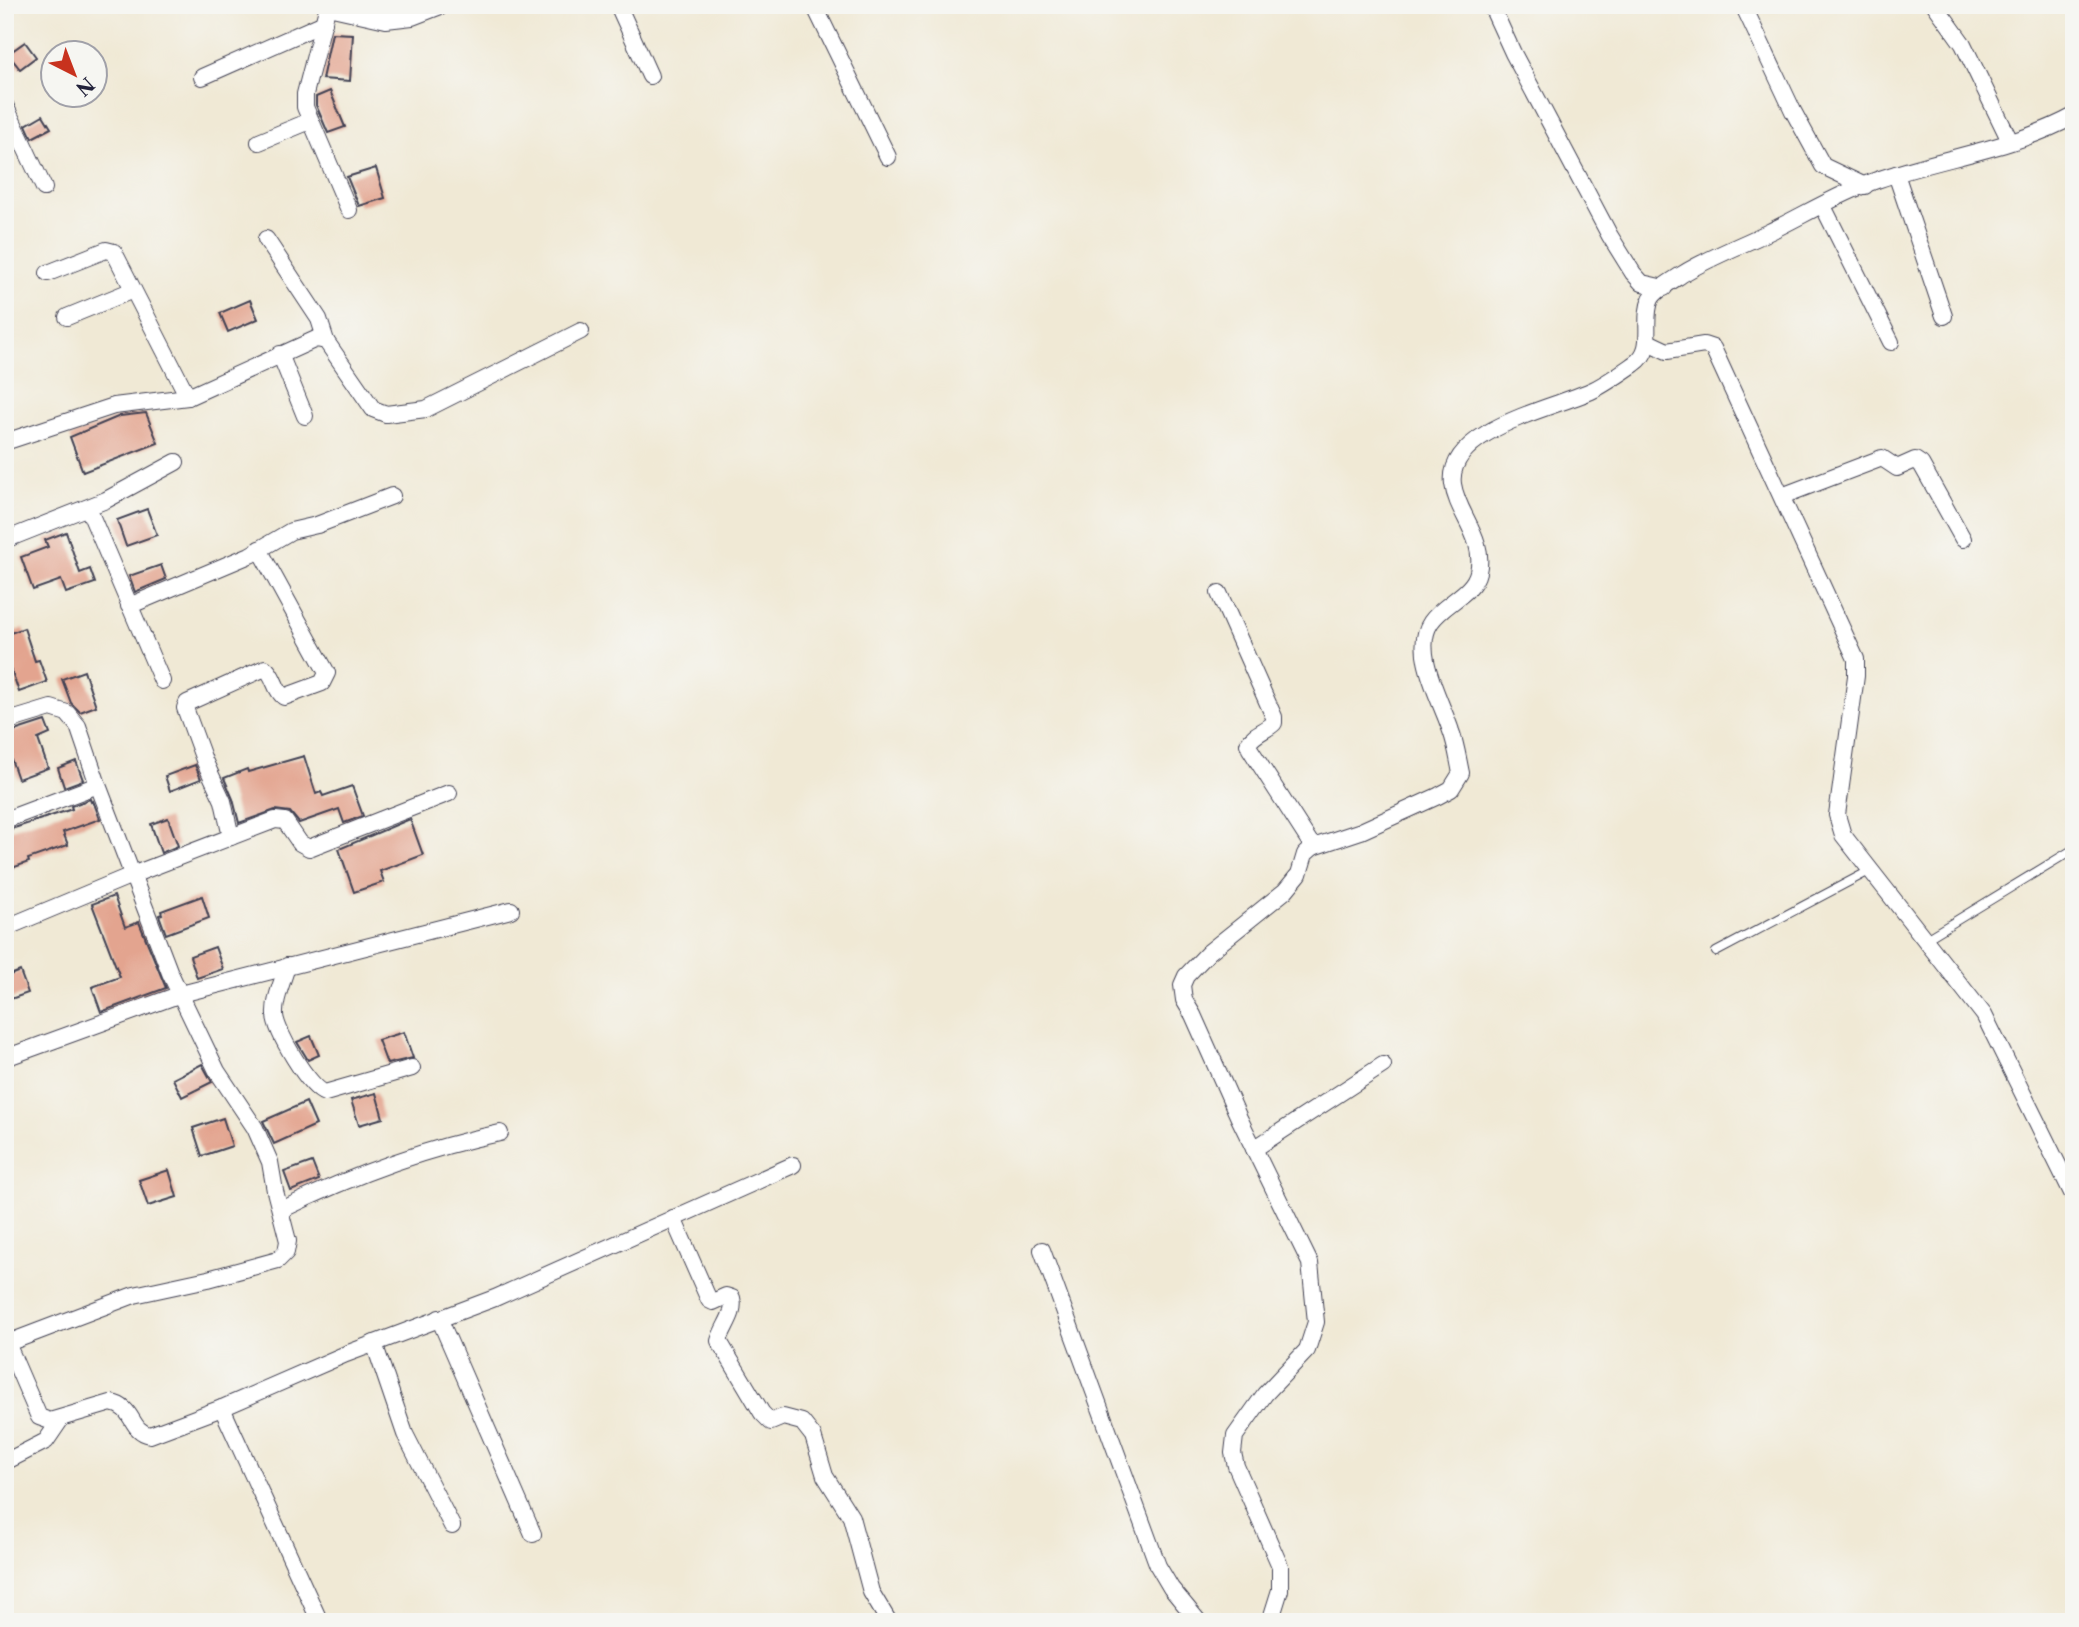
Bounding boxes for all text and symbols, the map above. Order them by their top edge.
north arrow [38,38,108,108]
text: N [71,72,99,100]

